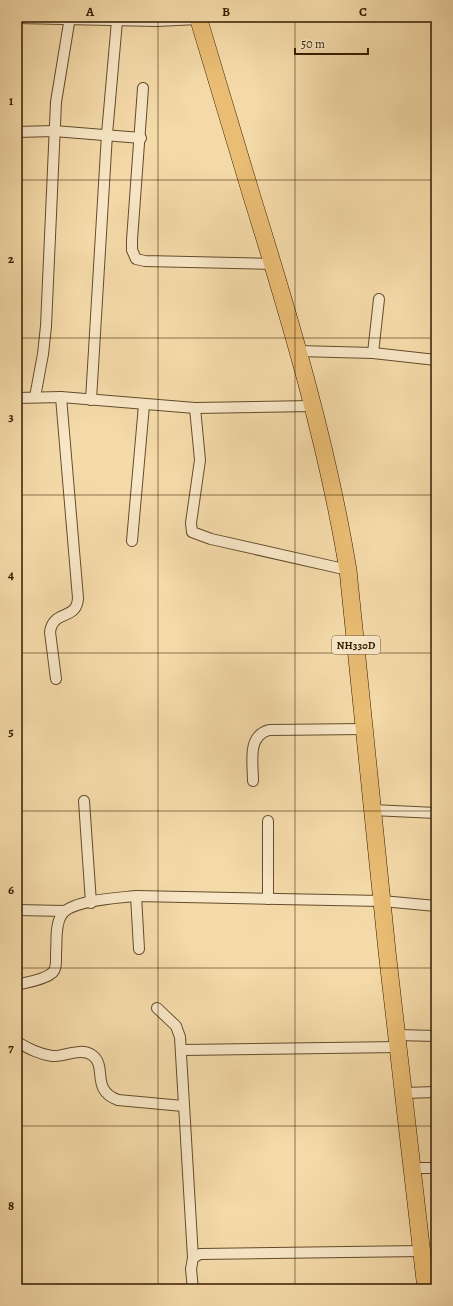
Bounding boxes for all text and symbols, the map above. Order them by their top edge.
text: A [85,3,95,20]
text: B [222,3,230,20]
text: C [359,3,367,20]
scale bar [295,30,368,56]
text: 50 m [301,36,325,52]
text: 1 [9,92,14,109]
text: 2 [8,250,15,267]
text: 3 [8,408,14,425]
text: 4 [8,566,14,583]
road number: NH330D [332,636,380,654]
text: 5 [8,723,14,740]
text: 6 [8,881,14,898]
text: 7 [8,1039,14,1056]
text: 8 [8,1197,14,1214]

